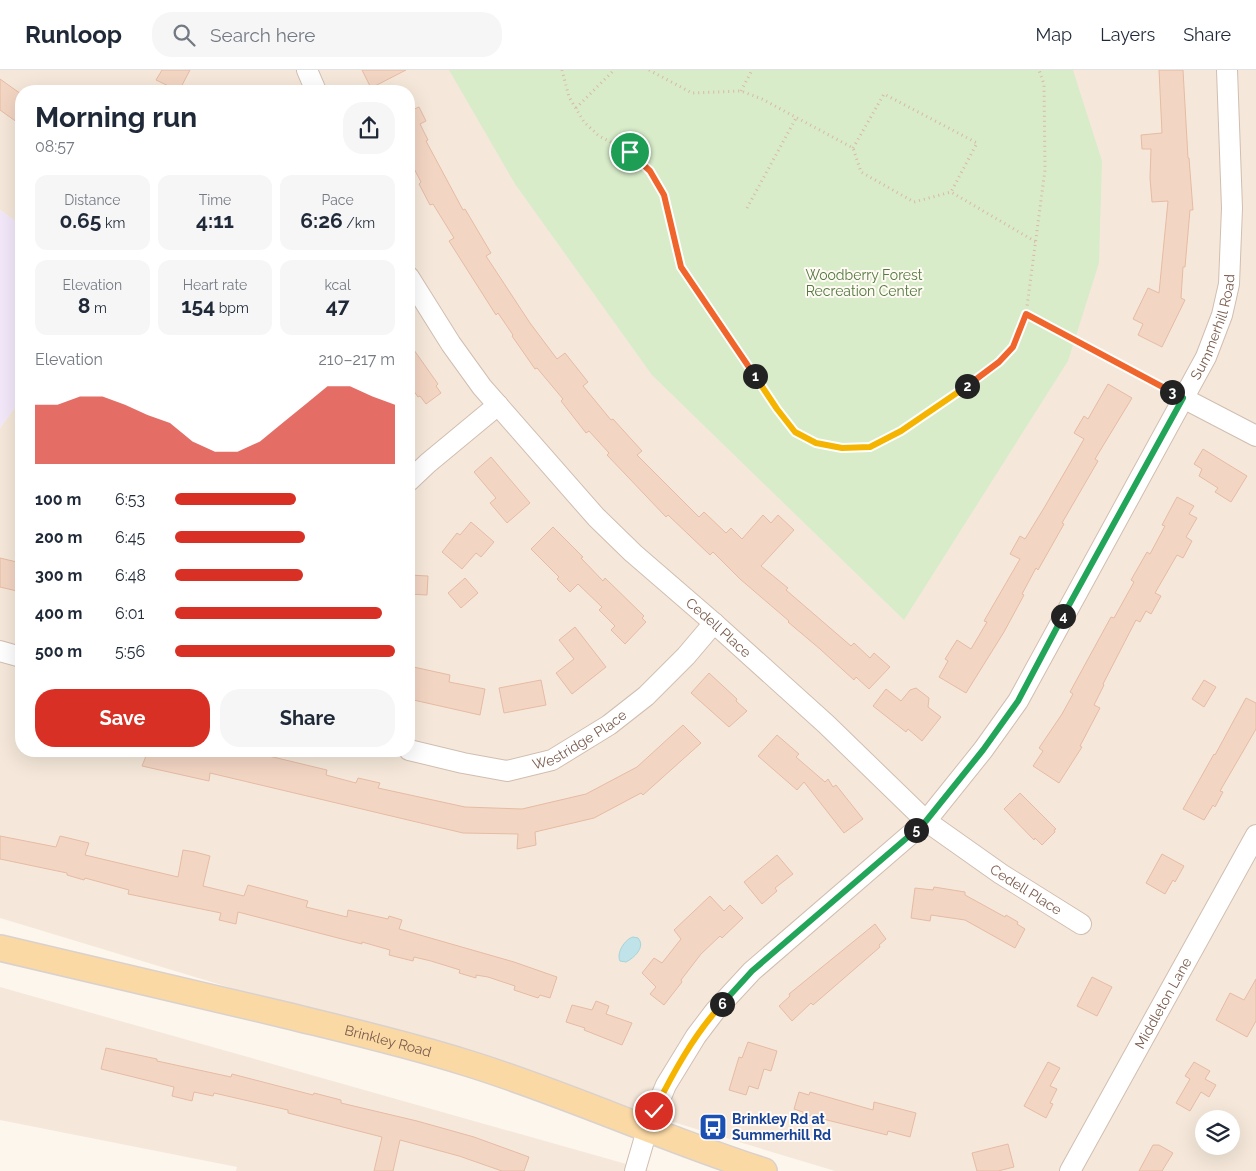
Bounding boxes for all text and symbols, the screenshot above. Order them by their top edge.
search box [152,12,502,57]
text: Runloop [25,20,122,49]
icon: search [170,21,198,49]
text: Search here [210,24,316,46]
text: Map [1036,24,1072,45]
text: Layers [1100,24,1155,45]
text: Share [1183,24,1231,45]
text: Morning run [35,101,197,134]
button: share [343,102,395,154]
pin [609,131,651,173]
text: 08:57 [35,137,75,156]
icon: arrive [616,138,644,166]
text: Distance [64,192,120,208]
text: Time [199,192,231,208]
text: Pace [322,192,354,208]
text: 0.65 [59,208,101,233]
text: 4:11 [196,208,234,233]
text: 6:26 [300,208,343,233]
text: km [101,215,125,231]
text: /km [343,215,375,231]
park label: Woodberry Forest Recreation Center [805,267,923,299]
street label: Summerhill Road [1187,274,1237,382]
text: Elevation [63,277,122,293]
text: Heart rate [183,277,247,293]
text: kcal [325,277,351,293]
text: 8 [78,293,90,318]
text: 154 [181,293,215,318]
text: 47 [326,293,350,318]
text: m [90,300,107,316]
text: bpm [215,300,249,316]
text: Elevation [35,350,103,369]
text: 210–217 m [319,350,395,369]
pin: 1 [742,364,768,388]
text: 1 [752,368,759,384]
pin: 2 [954,374,980,398]
text: 2 [964,378,971,394]
pin: 3 [1160,380,1184,404]
text: 3 [1169,384,1176,400]
text: 100 m [35,490,81,509]
text: 6:53 [115,490,145,509]
text: 200 m [35,528,82,547]
text: 6:45 [115,528,145,547]
text: 300 m [35,566,82,585]
text: 6:48 [115,566,146,585]
street label: Cedell Place [683,594,754,660]
text: 400 m [35,604,83,623]
text: 6:01 [115,604,144,623]
pin: 4 [1050,604,1076,628]
text: 4 [1060,608,1068,624]
text: 500 m [35,642,82,661]
text: 5:56 [115,642,145,661]
button: Save [35,689,210,747]
button: Share [220,689,395,747]
street label: Westridge Place [531,706,630,772]
pin: 5 [904,818,928,842]
text: 5 [913,822,920,838]
street label: Cedell Place [987,861,1065,918]
street label: Middleton Lane [1131,955,1195,1051]
pin: 6 [710,992,734,1016]
text: 6 [718,996,727,1012]
street label: Brinkley Road [343,1022,433,1060]
pin [633,1090,675,1132]
icon: check [640,1097,668,1125]
map controls [1195,1110,1240,1155]
button: layers [1195,1110,1240,1155]
place label: Brinkley Rd at Summerhill Rd [732,1111,831,1143]
bus stop icon: Brinkley Rd at Summerhill Rd [698,1112,728,1142]

